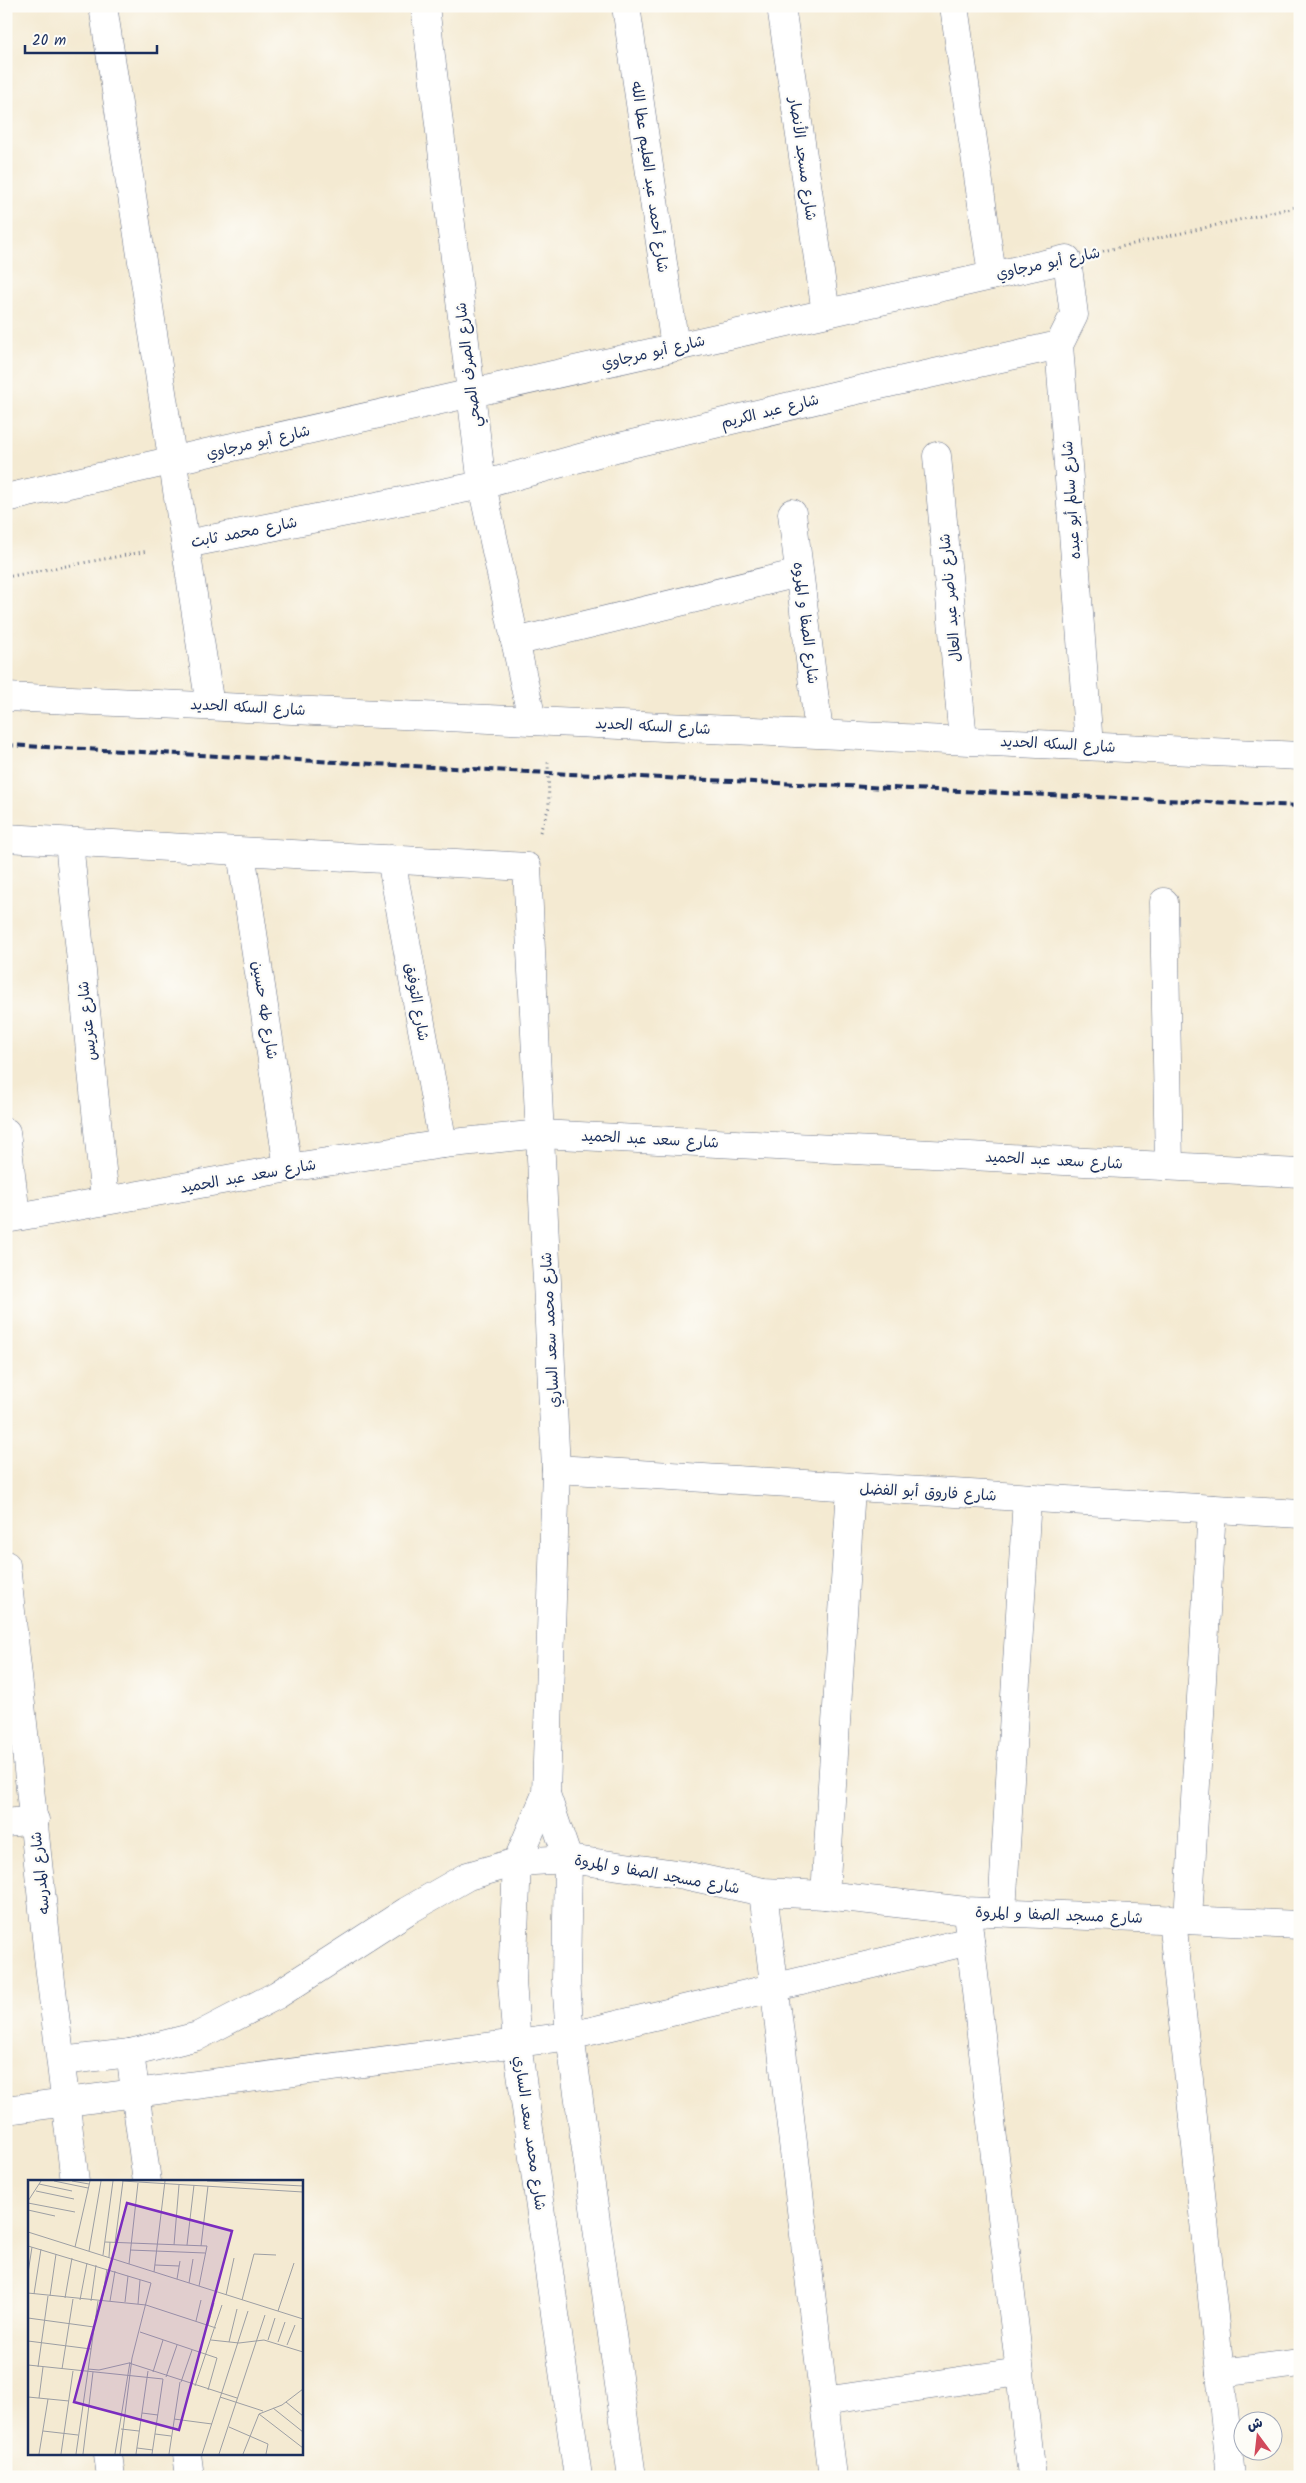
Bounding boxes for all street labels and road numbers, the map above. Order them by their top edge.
street label: شارع أحمد عبد العليم عطا الله [624,80,674,274]
street label: شارع مسجد الأنصار [781,95,823,222]
street label: شارع أبو مرجاوي [994,241,1103,287]
street label: شارع الصرف الصحي [449,301,489,429]
street label: شارع أبو مرجاوي [599,329,708,377]
street label: شارع عبد الكريم [719,388,822,436]
street label: شارع أبو مرجاوي [204,419,313,467]
street label: شارع سالم أبو عبده [1056,440,1088,560]
street label: شارع محمد ثابت [189,511,299,555]
street label: شارع ناصر عبد العال [933,533,969,663]
street label: شارع الصفا و المروه [786,561,824,686]
street label: شارع السكه الحديد [190,693,306,723]
street label: شارع السكه الحديد [595,712,711,742]
street label: شارع السكه الحديد [1000,730,1116,760]
street label: شارع طه حسين [244,959,284,1061]
street label: شارع التوفيق [397,961,435,1043]
street label: شارع عتريس [72,980,104,1062]
street label: شارع سعد عبد الحميد [581,1124,719,1156]
street label: شارع سعد عبد الحميد [985,1145,1123,1177]
street label: شارع سعد عبد الحميد [178,1153,318,1201]
street label: شارع محمد سعد الساري [535,1251,567,1408]
street label: شارع فاروق أبو الفضل [859,1477,997,1509]
street label: شارع المدرسه [25,1830,57,1916]
street label: شارع مسجد الصفا و المروة [572,1849,741,1901]
street label: شارع مسجد الصفا و المروة [975,1901,1143,1931]
street label: شارع محمد سعد الساري [506,2054,552,2212]

